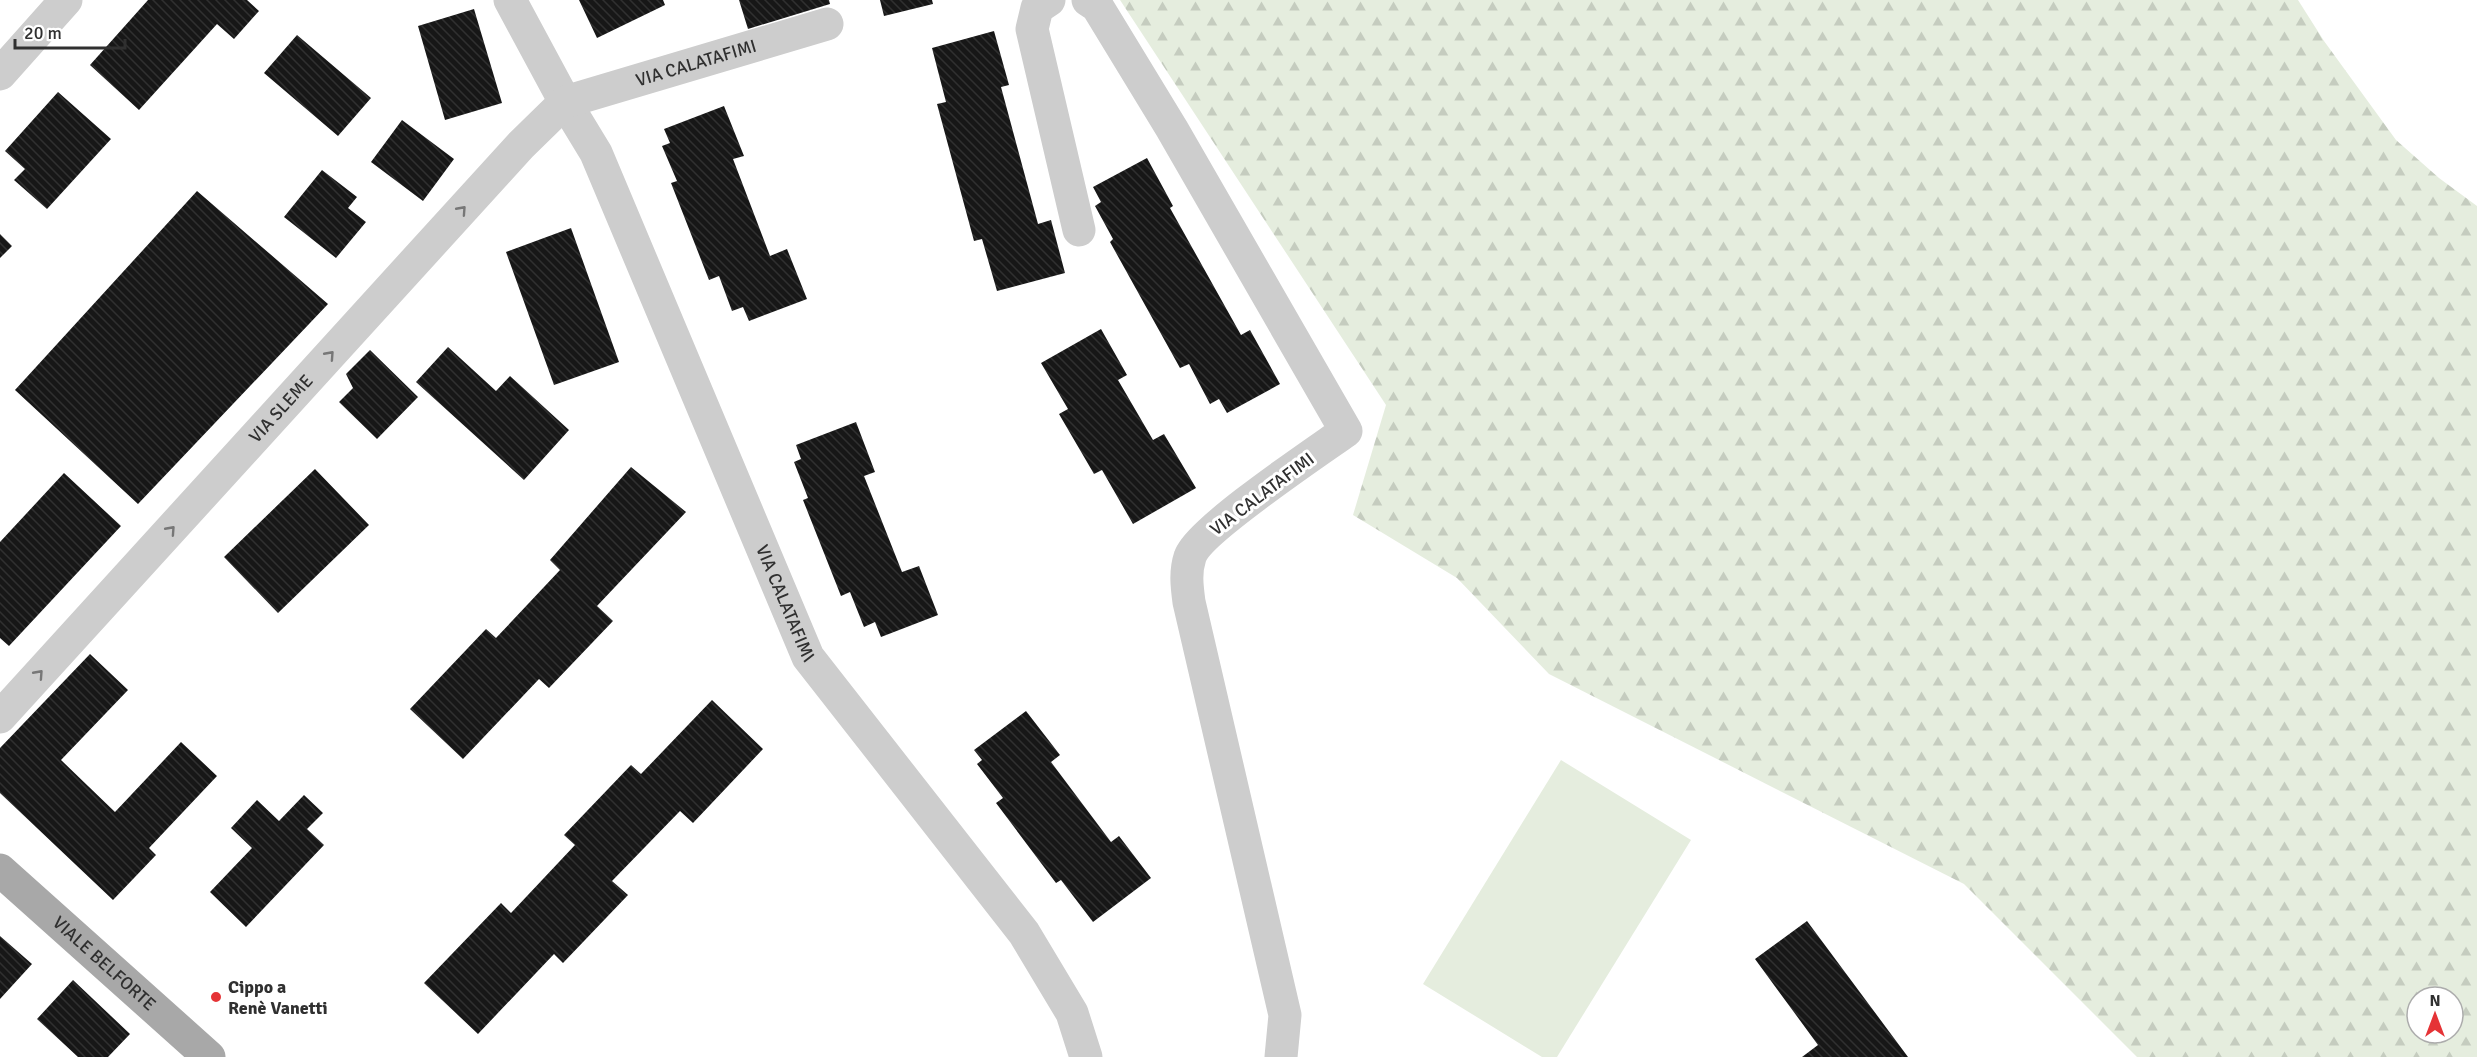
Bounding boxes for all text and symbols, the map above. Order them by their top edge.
scale bar [15,12,124,50]
text: 20 m [24,22,62,44]
street label: VIA CALATAFIMI [633,35,759,91]
one-way arrow [454,207,465,218]
one-way arrow [323,351,334,361]
street label: VIA SLEME [244,370,317,447]
street label: VIA CALATAFIMI [1206,448,1318,540]
one-way arrow [164,526,175,537]
street label: VIA CALATAFIMI [751,541,819,667]
one-way arrow [32,670,43,681]
street label: VIALE BELFORTE [48,911,161,1015]
place label: Cippo a Renè Vanetti [228,976,328,1019]
north arrow [2405,985,2465,1045]
marker: Cippo a Renè Vanetti [209,990,223,1004]
text: N [2429,991,2441,1011]

